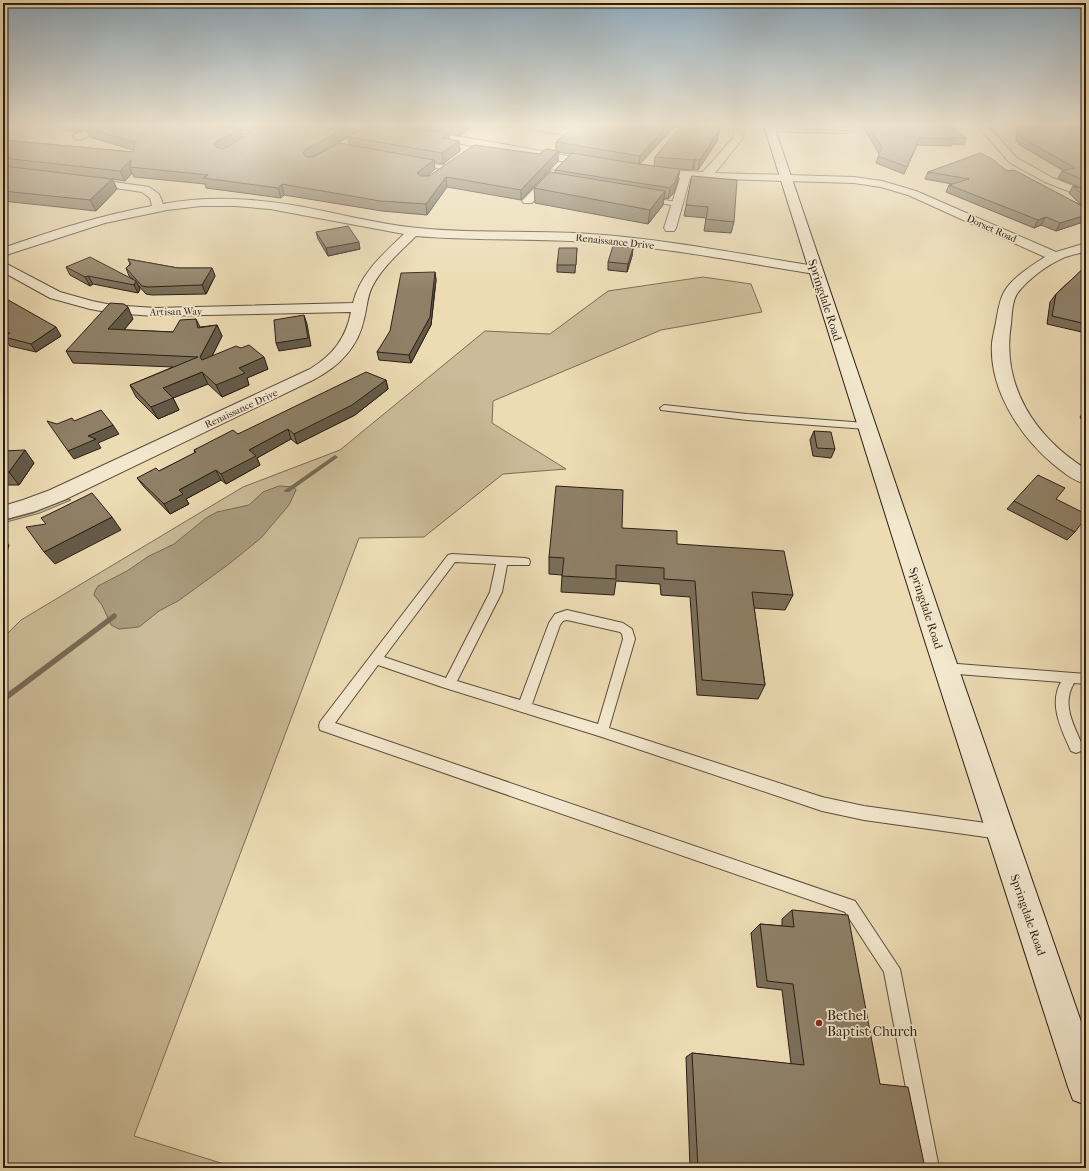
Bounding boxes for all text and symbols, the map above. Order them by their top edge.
street label: Dorset Road [965,213,1019,245]
street label: Renaissance Drive [575,232,655,252]
street label: Springdale Road [805,257,845,343]
street label: Artisan Way [149,306,203,318]
street label: Renaissance Drive [203,387,280,431]
street label: Springdale Road [906,565,946,651]
street label: Springdale Road [1008,872,1049,958]
place label: Bethel Baptist Church [827,1007,918,1040]
marker: Bethel Baptist Church [814,1018,824,1028]

